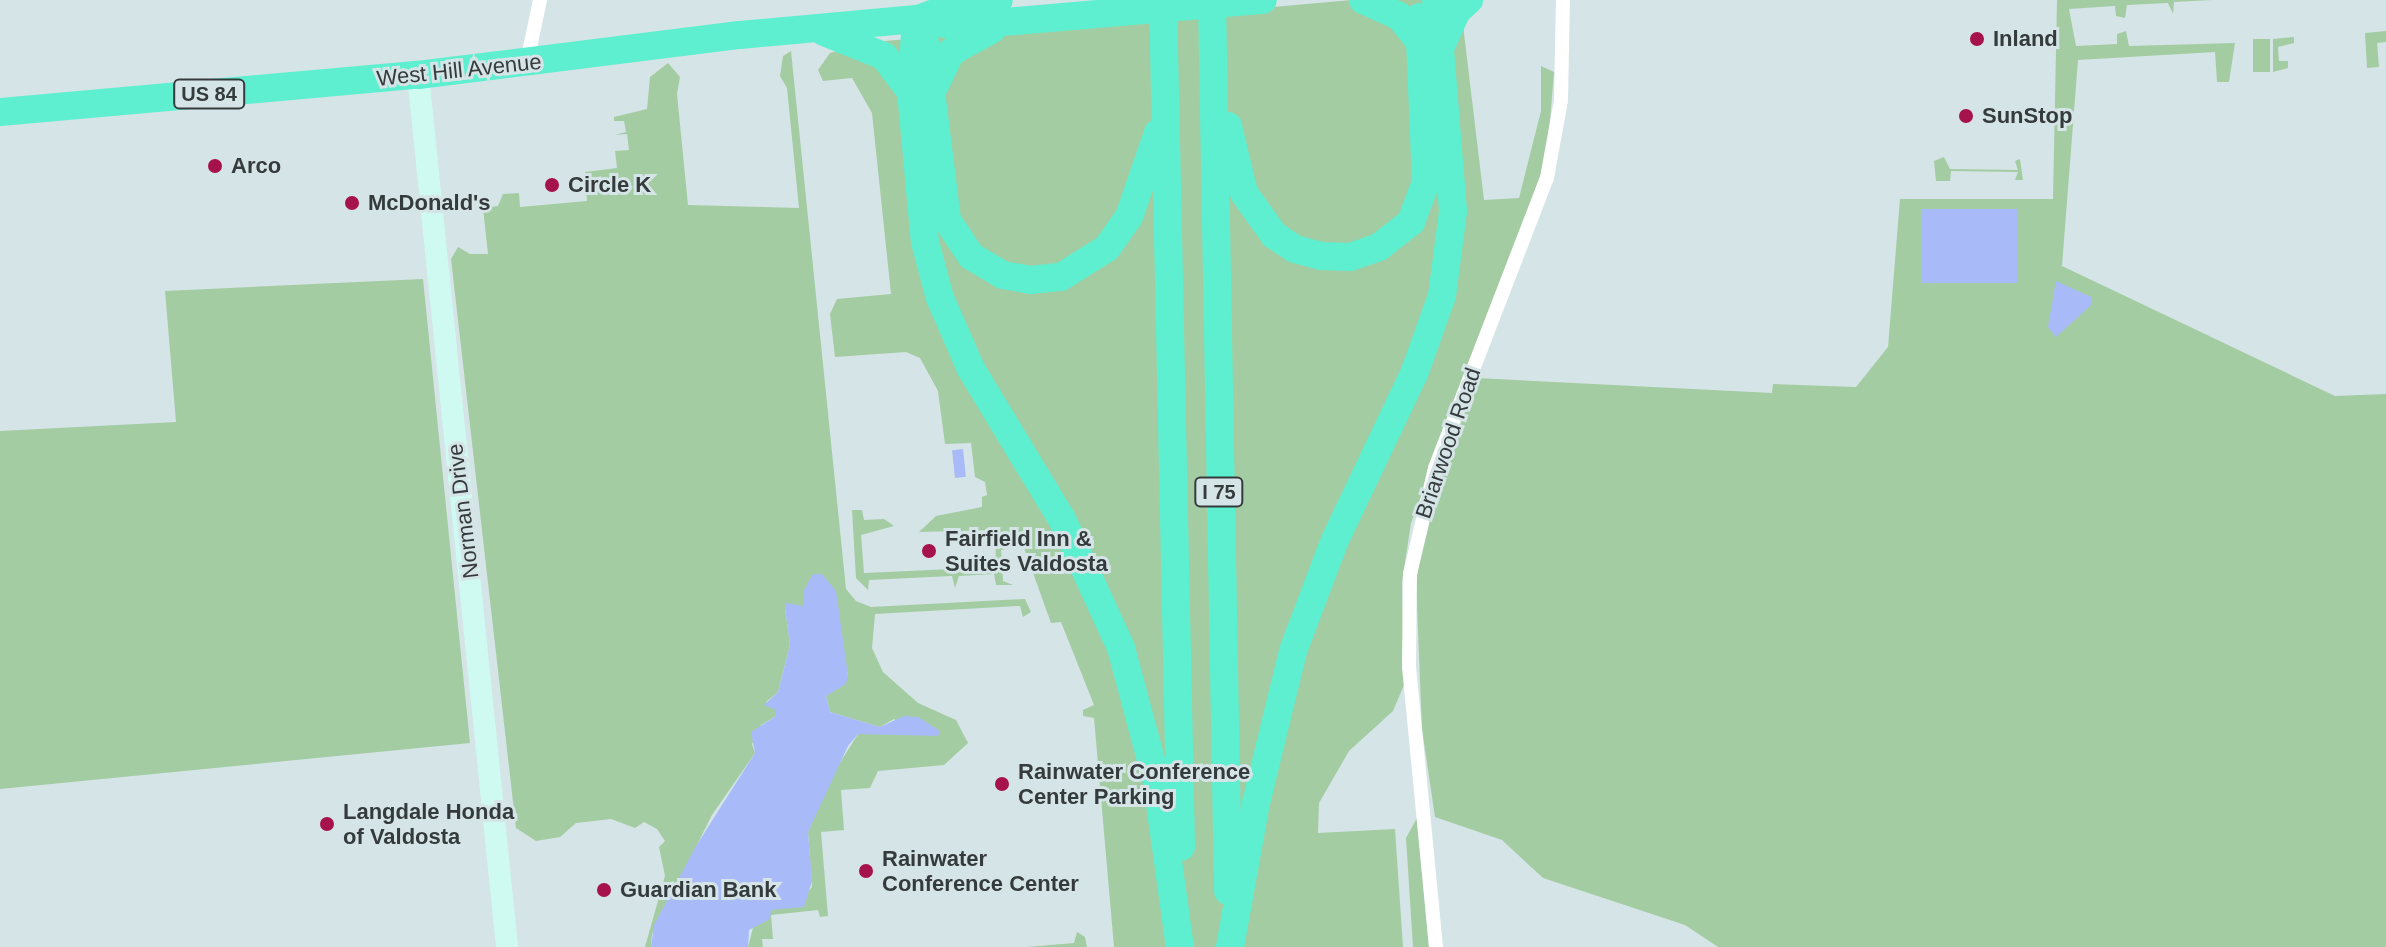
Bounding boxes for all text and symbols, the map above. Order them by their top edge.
place label: Inland [1993,26,2058,52]
marker: Inland [1968,30,1986,48]
street label: West Hill Avenue [375,48,543,92]
road number: US 84 [173,78,245,110]
place label: SunStop [1982,103,2072,129]
marker: SunStop [1957,107,1975,125]
place label: Arco [231,153,281,179]
marker: Arco [206,157,224,175]
place label: Circle K [568,172,651,198]
marker: Circle K [543,176,561,194]
place label: McDonald's [368,190,491,216]
marker: McDonald's [343,194,361,212]
street label: Briarwood Road [1410,364,1486,522]
street label: Norman Drive [442,442,484,580]
road number: I 75 [1193,476,1245,508]
place label: Fairfield Inn & Suites Valdosta [945,525,1108,576]
marker: Fairfield Inn & Suites Valdosta [920,542,938,560]
place label: Rainwater Conference Center Parking [1018,758,1250,810]
marker: Rainwater Conference Center Parking [993,775,1011,793]
place label: Langdale Honda of Valdosta [343,798,514,850]
marker: Langdale Honda of Valdosta [318,815,336,833]
place label: Rainwater Conference Center [882,845,1079,896]
marker: Rainwater Conference Center [857,862,875,880]
place label: Guardian Bank [620,877,776,903]
marker: Guardian Bank [595,881,613,899]

